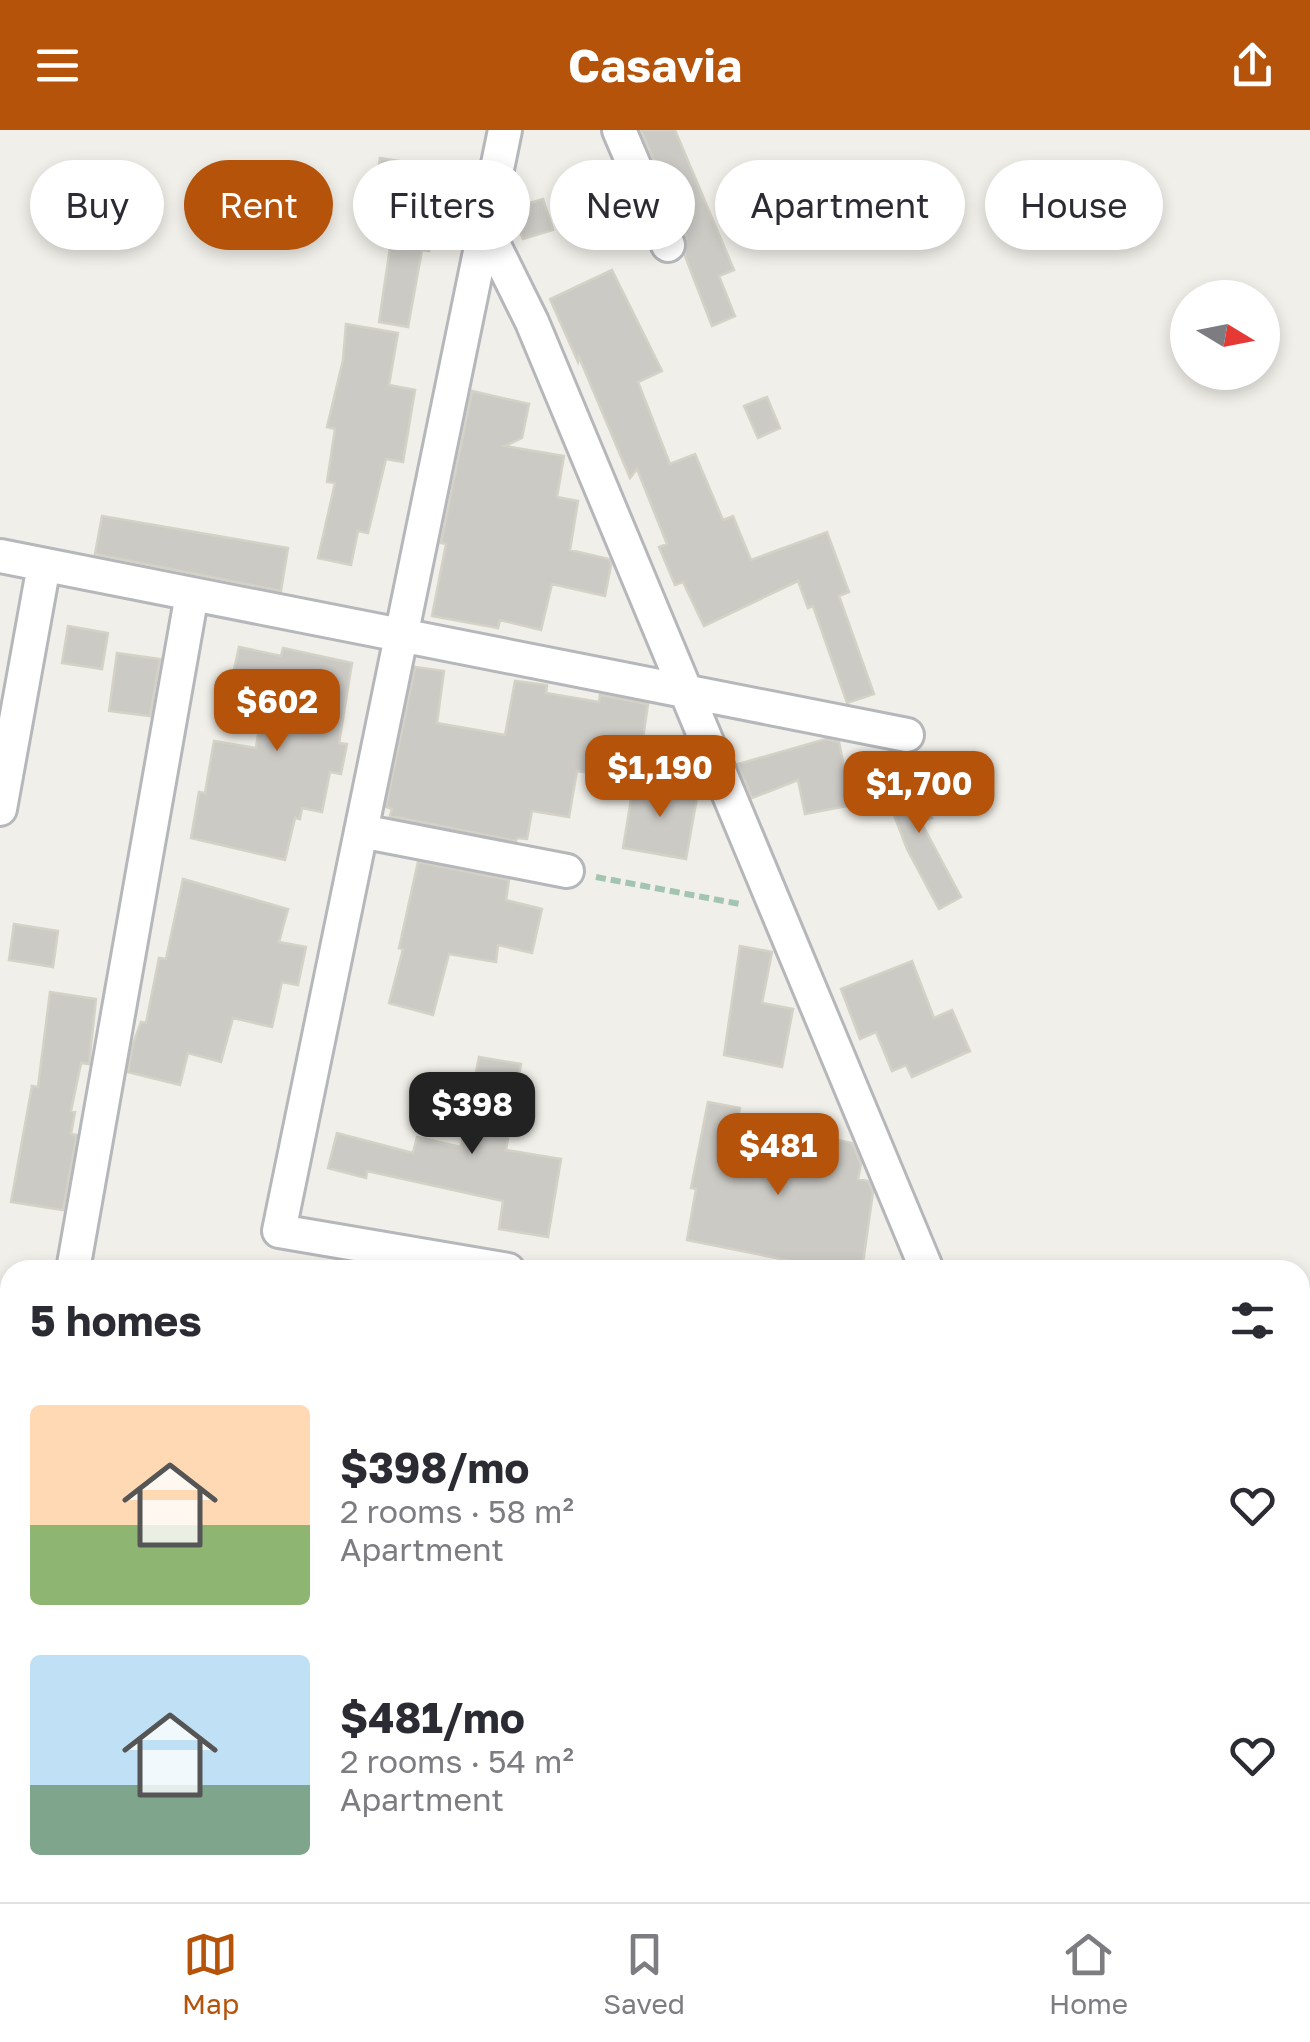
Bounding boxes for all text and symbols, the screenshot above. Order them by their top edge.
icon: menu [30,38,85,93]
text: Casavia [568,38,742,92]
icon: share [1225,38,1280,93]
chip: Buy [30,160,164,250]
chip: Rent [184,160,333,250]
chip: Filters [353,160,530,250]
chip: New [550,160,695,250]
chip: Apartment [715,160,965,250]
chip: House [985,160,1163,250]
north arrow [1170,280,1280,390]
map controls [1170,280,1280,390]
pin: $602 [218,669,336,754]
text: $602 [236,682,318,720]
pin: $1,190 [579,735,741,820]
text: $1,190 [607,748,713,786]
pin: $1,700 [838,751,1000,836]
text: $1,700 [865,764,973,802]
pin: $398 [413,1072,531,1157]
text: $398 [431,1085,513,1123]
pin: $481 [719,1113,837,1198]
text: $481 [739,1126,817,1164]
icon: filters [1225,1293,1280,1348]
text: 5 homes [30,1295,202,1345]
text: $398/mo [340,1442,529,1492]
icon: home [110,1445,230,1565]
icon: heart [1225,1478,1280,1533]
text: 2 rooms · 58 m² [340,1492,574,1530]
text: Apartment [340,1530,504,1568]
text: $481/mo [340,1692,525,1742]
icon: home [110,1695,230,1815]
icon: heart [1225,1728,1280,1783]
text: 2 rooms · 54 m² [340,1742,574,1780]
text: Apartment [340,1780,504,1818]
tab: Map [182,1927,239,2020]
tab: Saved [603,1927,685,2020]
tab: Home [1049,1927,1128,2020]

